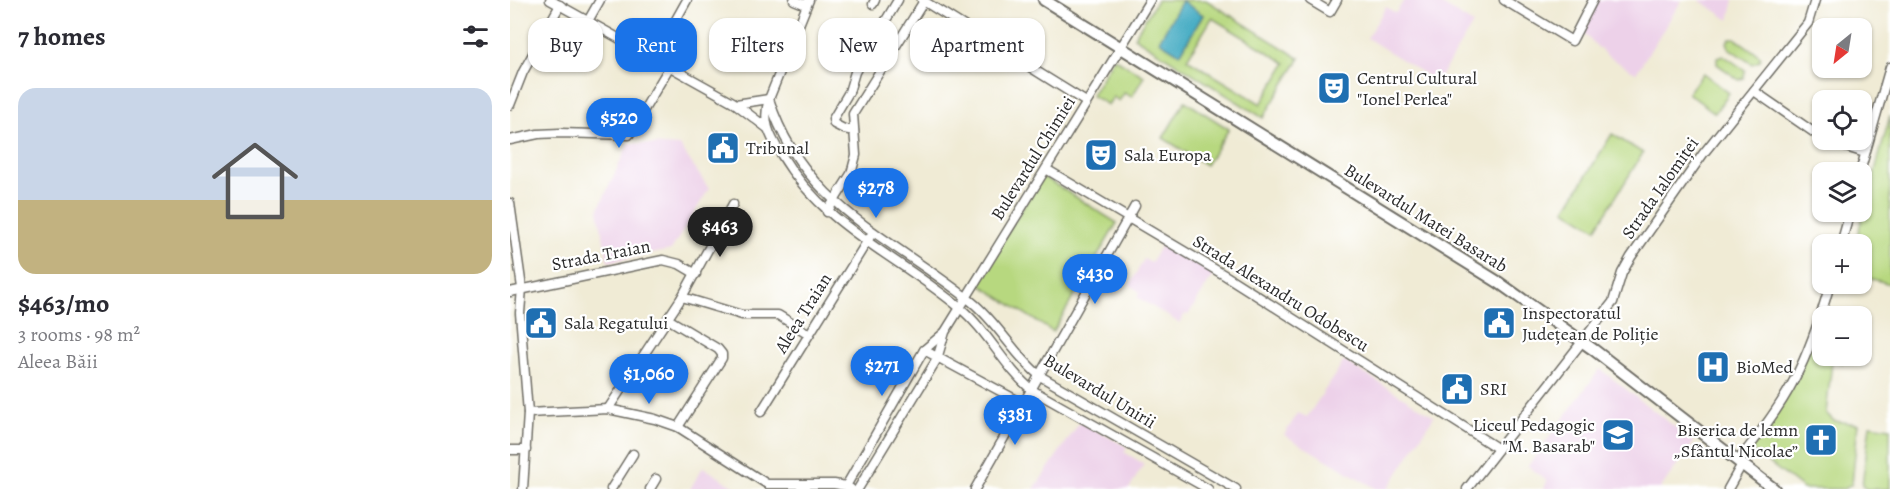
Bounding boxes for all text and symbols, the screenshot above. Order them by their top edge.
chip: Buy [528,18,603,72]
chip: Rent [615,18,697,72]
chip: Filters [709,18,806,72]
chip: New [818,18,898,72]
chip: Apartment [910,18,1045,72]
north arrow [1812,18,1872,78]
map controls [1812,18,1872,366]
text: 7 homes [18,19,106,54]
icon: filters [459,20,492,53]
place label: Centrul Cultural "Ionel Perlea" [1357,66,1478,111]
theatre icon: Centrul Cultural "Ionel Perlea" [1316,70,1352,106]
button: locate [1812,90,1872,150]
street label: Bulevardul Chimiei [985,91,1081,225]
pin: $520 [583,98,655,149]
text: $520 [600,104,638,131]
icon: home [201,127,309,235]
public building icon: Tribunal [705,130,741,166]
street label: Strada Ialomiței [1616,132,1704,244]
place label: Tribunal [746,136,809,160]
theatre icon: Sala Europa [1083,137,1119,173]
place label: Sala Europa [1124,143,1212,167]
street label: Bulevardul Matei Basarab [1340,158,1512,278]
button: layers [1812,162,1872,222]
pin: $278 [840,168,912,219]
text: $278 [857,174,895,201]
pin: $463 [684,207,756,258]
text: $463 [702,213,738,240]
street label: Strada Alexandru Odobescu [1188,229,1374,357]
street label: Strada Traian [550,234,652,276]
button: + [1812,234,1872,294]
pin: $430 [1059,254,1131,305]
text: $430 [1076,260,1114,287]
street label: Aleea Traian [768,268,837,359]
text: $463/mo [18,286,109,321]
place label: Inspectoratul Județean de Poliție [1522,301,1659,346]
public building icon: Sala Regatului [523,305,559,341]
public building icon: Inspectoratul Județean de Poliție [1481,305,1517,341]
button: − [1812,306,1872,366]
place label: Sala Regatului [564,311,668,335]
text: 3 rooms · 98 m² [18,321,140,348]
pin: $271 [846,346,918,397]
text: Aleea Băii [18,348,98,375]
street label: Bulevardul Unirii [1039,348,1161,434]
hospital icon: BioMed [1695,349,1731,385]
text: $271 [865,352,899,379]
pin: $1,060 [600,354,698,405]
place label: BioMed [1736,355,1794,379]
text: $1,060 [623,360,675,387]
public building icon: SRI [1439,371,1475,407]
place label: SRI [1480,377,1507,401]
pin: $381 [979,395,1051,446]
text: $381 [998,401,1032,428]
place label: Liceul Pedagogic "M. Basarab" [1473,413,1595,458]
school or university icon: Liceul Pedagogic "M. Basarab" [1600,417,1636,453]
place label: Biserica de lemn „Sfântul Nicolae” [1674,418,1798,463]
church icon: Biserica de lemn „Sfântul Nicolae” [1803,422,1839,458]

